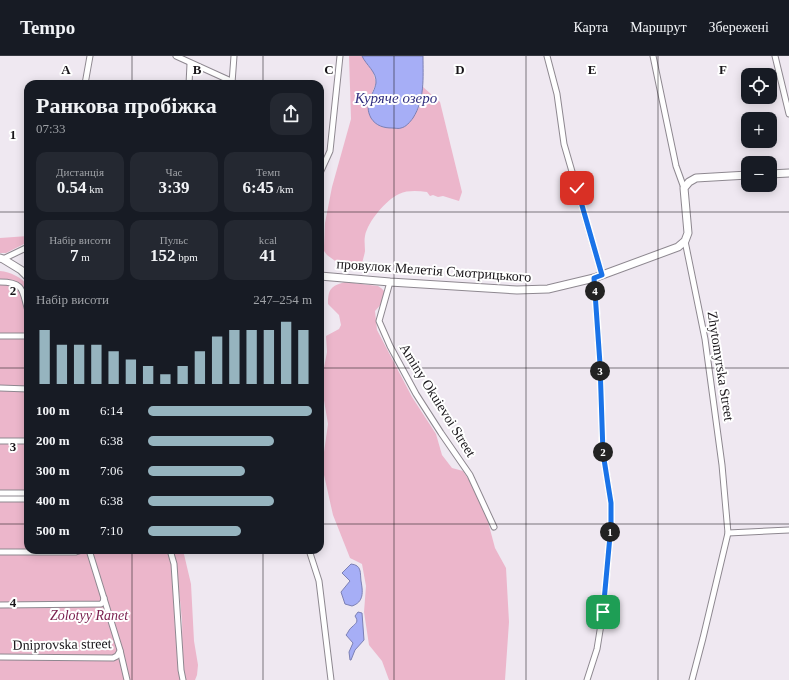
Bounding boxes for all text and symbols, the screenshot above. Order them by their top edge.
text: Tempo [20,17,75,38]
text: Карта [573,20,608,35]
text: Маршрут [630,20,687,35]
text: Збережені [709,20,769,35]
text: A [61,62,71,77]
text: B [193,62,202,77]
text: C [324,62,334,77]
text: D [455,62,465,77]
text: E [588,62,596,77]
text: F [719,62,727,77]
map controls [741,68,777,192]
button: locate [741,68,777,104]
water label: Куряче озеро [354,90,438,106]
text: Ранкова пробіжка [36,93,217,118]
button: share [270,93,312,135]
button: + [741,112,777,148]
text: 07:33 [36,121,66,136]
text: 1 [10,127,16,142]
button: − [741,156,777,192]
text: Дистанція [56,166,104,178]
text: Час [166,166,182,178]
text: Темп [256,166,280,178]
pin [560,171,594,205]
icon: check [566,177,588,199]
text: 0.54 [57,178,86,197]
text: 3:39 [158,178,190,197]
text: 6:45 [242,178,274,197]
text: km [86,183,103,195]
text: /km [274,183,294,195]
text: Набір висоти [49,234,111,246]
text: Пульс [160,234,188,246]
text: kcal [259,234,277,246]
text: 7 [70,246,79,265]
text: 152 [150,246,176,265]
text: 41 [260,246,277,265]
text: m [79,251,90,263]
text: bpm [176,251,198,263]
street label: провулок Мелетія Смотрицького [336,256,532,285]
pin: 4 [585,281,605,301]
text: 2 [10,283,16,298]
text: 4 [592,285,598,297]
text: Набір висоти [36,292,109,307]
text: 247–254 m [253,292,312,307]
street label: Zhytomyrska Street [704,310,737,422]
street label: Aminy Okuievoi Street [397,341,479,460]
pin: 3 [590,361,610,381]
text: 3 [597,365,603,377]
text: 100 m [36,403,70,418]
text: 6:14 [100,403,123,418]
text: 200 m [36,433,70,448]
text: 6:38 [100,433,123,448]
text: 3 [10,439,17,454]
pin: 2 [593,442,613,462]
text: 2 [600,446,606,458]
text: 300 m [36,463,70,478]
text: 7:06 [100,463,123,478]
text: 400 m [36,493,70,508]
text: 6:38 [100,493,123,508]
pin: 1 [600,522,620,542]
text: 500 m [36,523,70,538]
text: 7:10 [100,523,123,538]
text: 1 [607,526,613,538]
text: 4 [10,595,17,610]
pin [586,595,620,629]
icon: arrive [592,601,614,623]
park label: Zolotyy Ranet [50,608,129,623]
street label: Dniprovska street [12,636,112,653]

